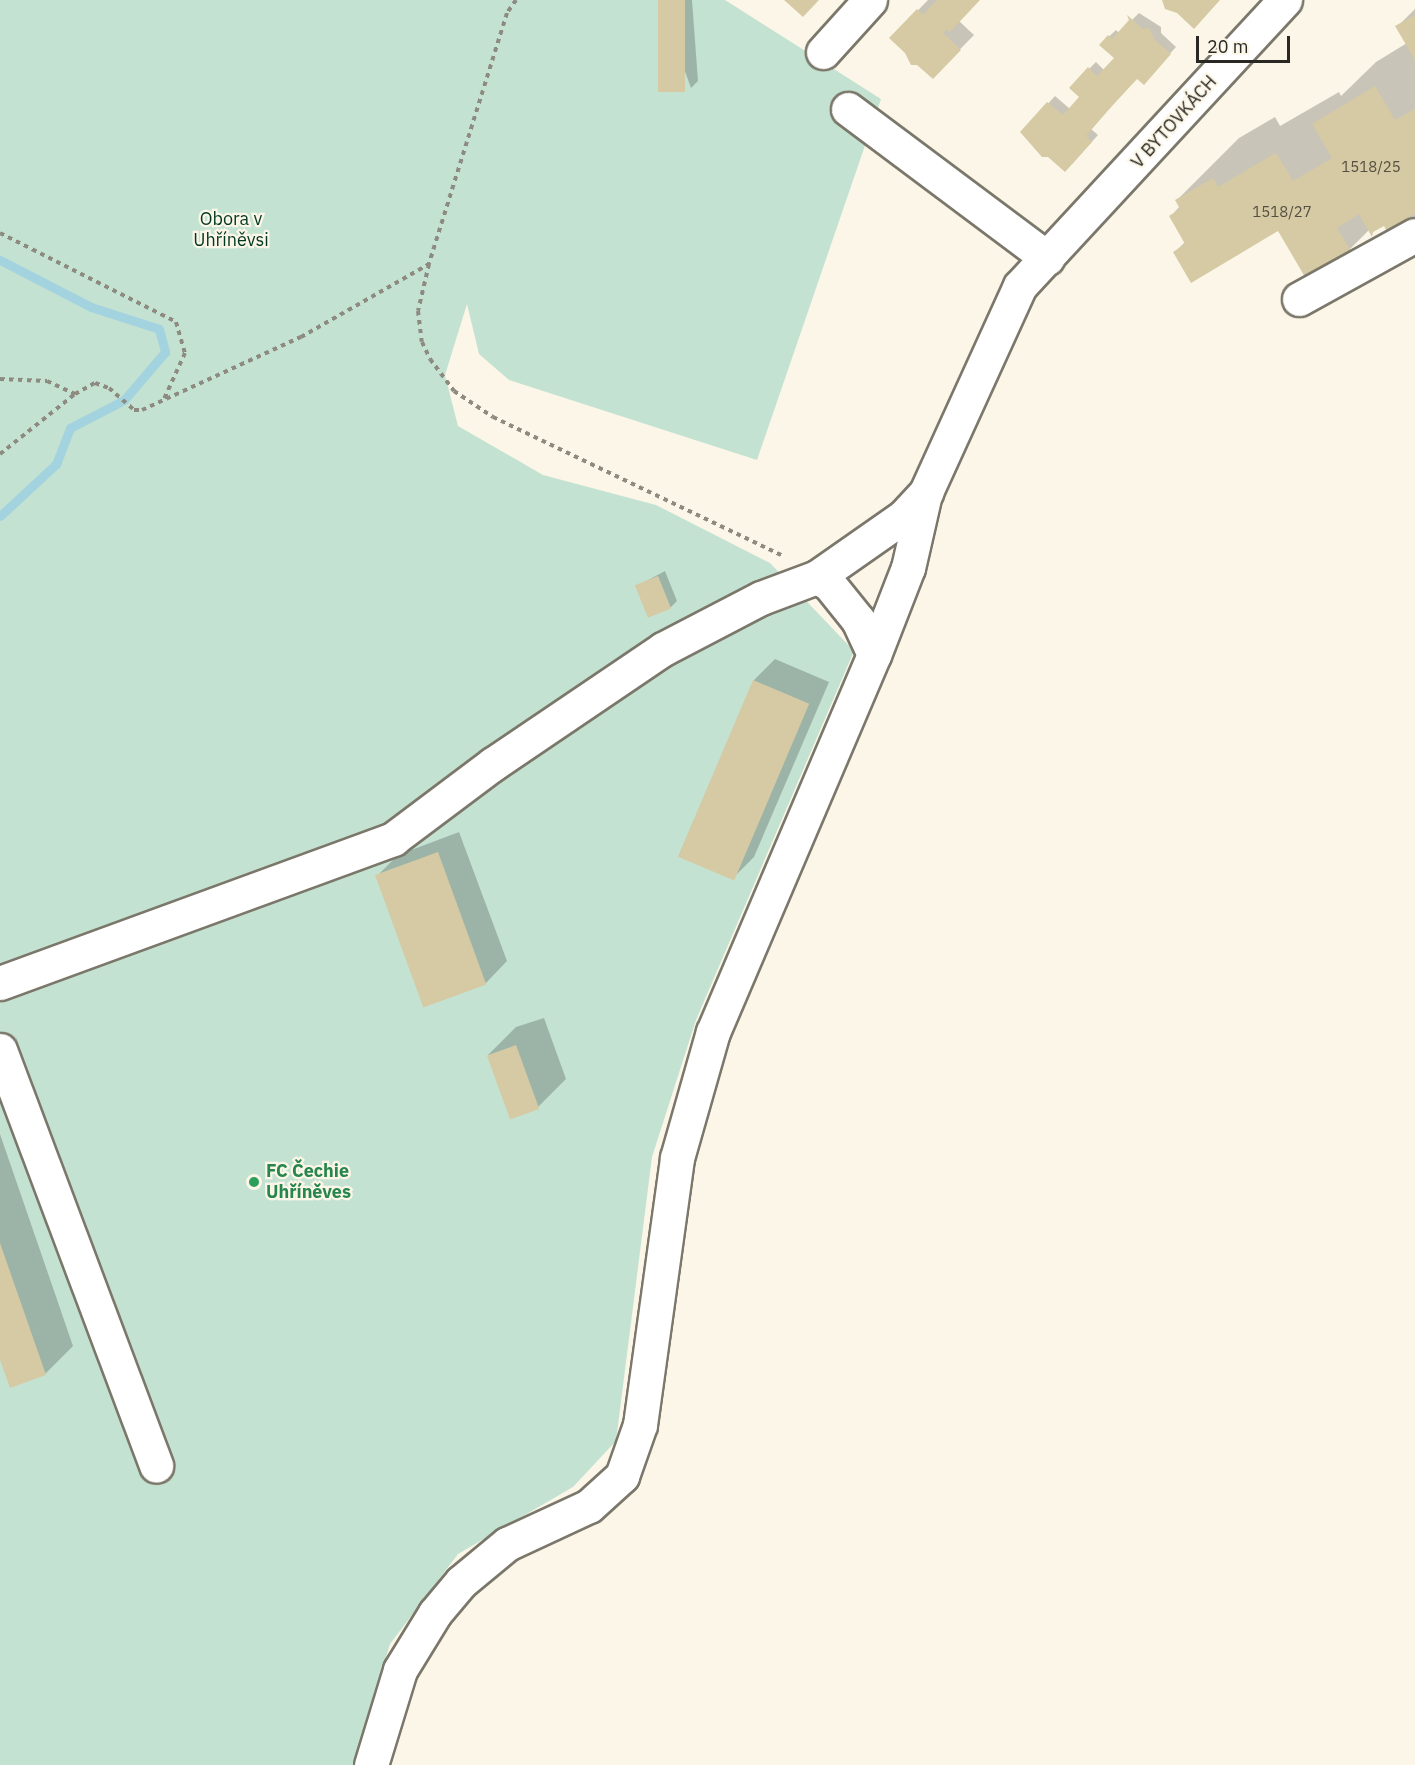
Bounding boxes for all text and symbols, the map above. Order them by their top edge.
scale bar [1199,24,1294,62]
text: 20 m [1207,35,1249,58]
street label: V BYTOVKÁCH [1127,71,1221,173]
house number: 1518/25 [1341,158,1401,176]
house number: 1518/27 [1252,203,1312,221]
park label: Obora v Uhříněvsi [193,209,269,252]
place label: FC Čechie Uhříněves [266,1161,351,1204]
marker: FC Čechie Uhříněves [247,1175,261,1189]

